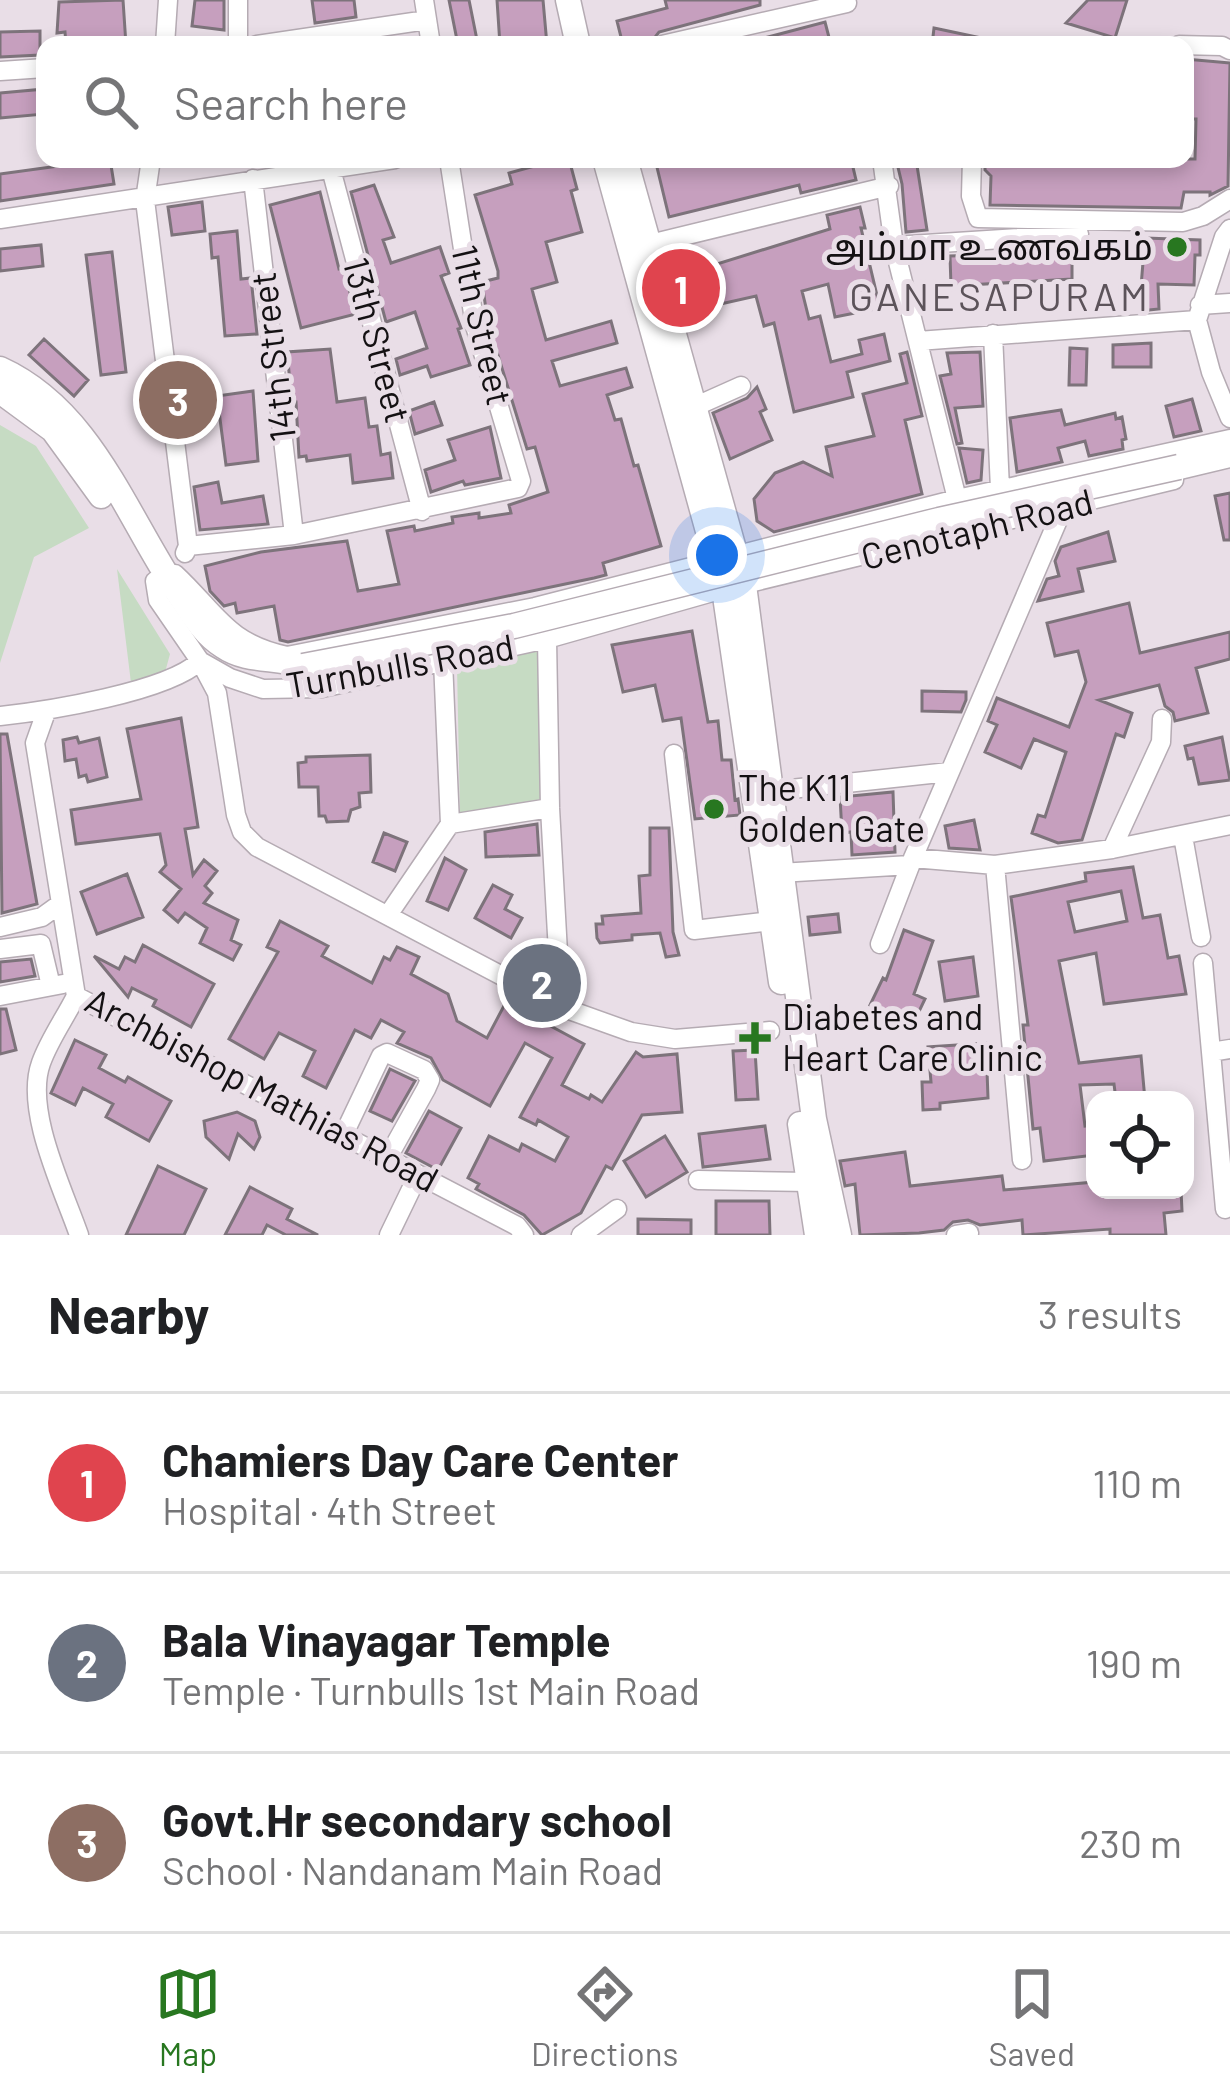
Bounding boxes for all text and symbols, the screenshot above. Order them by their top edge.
search box [36,36,1194,168]
icon: search [78,69,144,135]
text: Search here [174,75,408,129]
place label: அம்மா உணவகம் [826,224,1153,267]
marker: அம்மா உணவகம் [1164,234,1190,260]
street label: 11th Street [444,240,523,409]
pin: 1 [642,243,720,333]
street label: 13th Street [336,252,421,427]
street label: 14th Street [240,270,303,444]
district label: GANESAPURAM [849,272,1151,319]
pin: 3 [139,355,217,445]
street label: Cenotaph Road [856,478,1097,577]
your location [687,525,747,585]
street label: Turnbulls Road [283,623,517,706]
place label: The K11 Golden Gate [738,765,925,849]
marker: The K11 Golden Gate [701,796,727,822]
pin: 2 [503,938,581,1028]
street label: Archbishop Mathias Road [79,977,446,1200]
place label: Diabetes and Heart Care Clinic [782,994,1043,1078]
marker: Diabetes and Heart Care Clinic [739,1022,771,1054]
map controls [1086,1091,1194,1199]
button: locate [1086,1091,1194,1199]
text: Nearby [48,1283,209,1344]
text: 3 results [1038,1290,1182,1337]
text: Chamiers Day Care Center [162,1432,679,1486]
text: 1 [80,1459,94,1506]
text: 110 m [1092,1459,1182,1506]
text: Hospital · 4th Street [162,1486,497,1533]
text: Bala Vinayagar Temple [162,1612,611,1666]
text: 2 [76,1639,98,1686]
text: 190 m [1086,1639,1182,1686]
text: Temple · Turnbulls 1st Main Road [162,1666,700,1713]
text: Govt.Hr secondary school [162,1792,672,1846]
text: 3 [76,1819,98,1866]
text: 230 m [1079,1819,1182,1866]
text: School · Nandanam Main Road [162,1846,663,1893]
tab: Map [155,1961,221,2073]
tab: Directions [531,1961,678,2073]
tab: Saved [988,1961,1075,2073]

